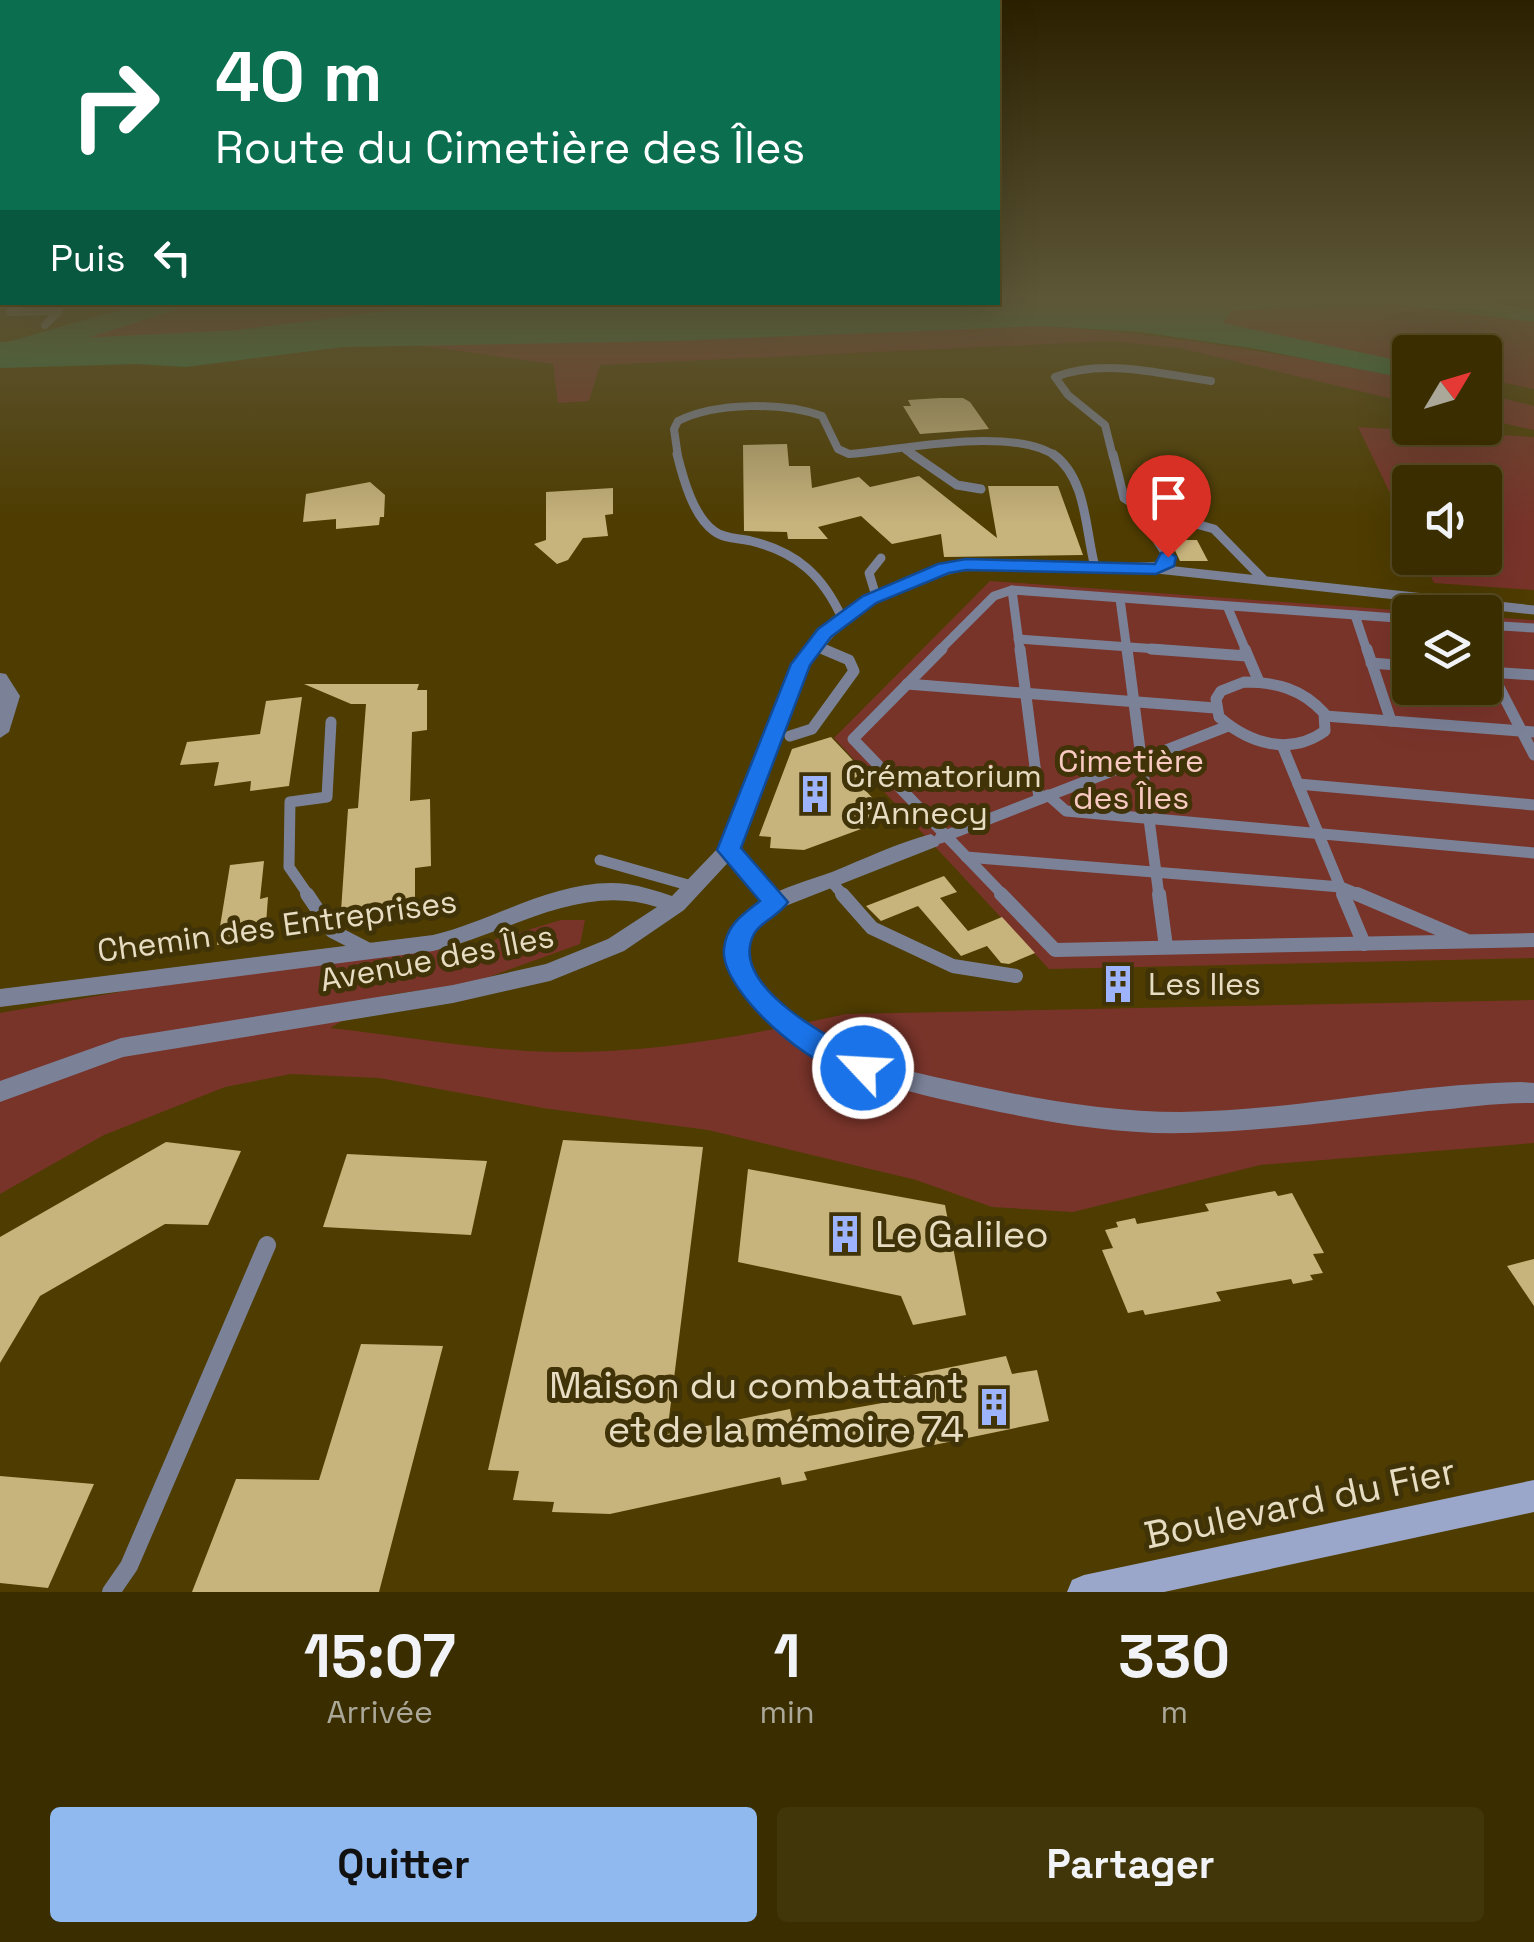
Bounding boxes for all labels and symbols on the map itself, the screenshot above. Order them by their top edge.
north arrow [1392,335,1502,445]
pin [1126,455,1211,558]
park label: Cimetière des Îles [1058,741,1204,818]
place label: Crématorium d'Annecy [845,756,1042,833]
building icon: Crématorium d'Annecy [794,773,836,815]
street label: Chemin des Entreprises [95,881,459,971]
street label: Avenue des Îles [317,916,557,1000]
building icon: Les Iles [1097,963,1139,1005]
place label: Les Iles [1148,964,1261,1004]
position arrow [811,1016,915,1120]
place label: Le Galileo [875,1210,1049,1258]
building icon: Le Galileo [824,1213,866,1255]
place label: Maison du combattant et de la mémoire 74 [549,1361,964,1453]
building icon: Maison du combattant et de la mémoire 74 [973,1386,1015,1428]
street label: Boulevard du Fier [1140,1447,1460,1559]

